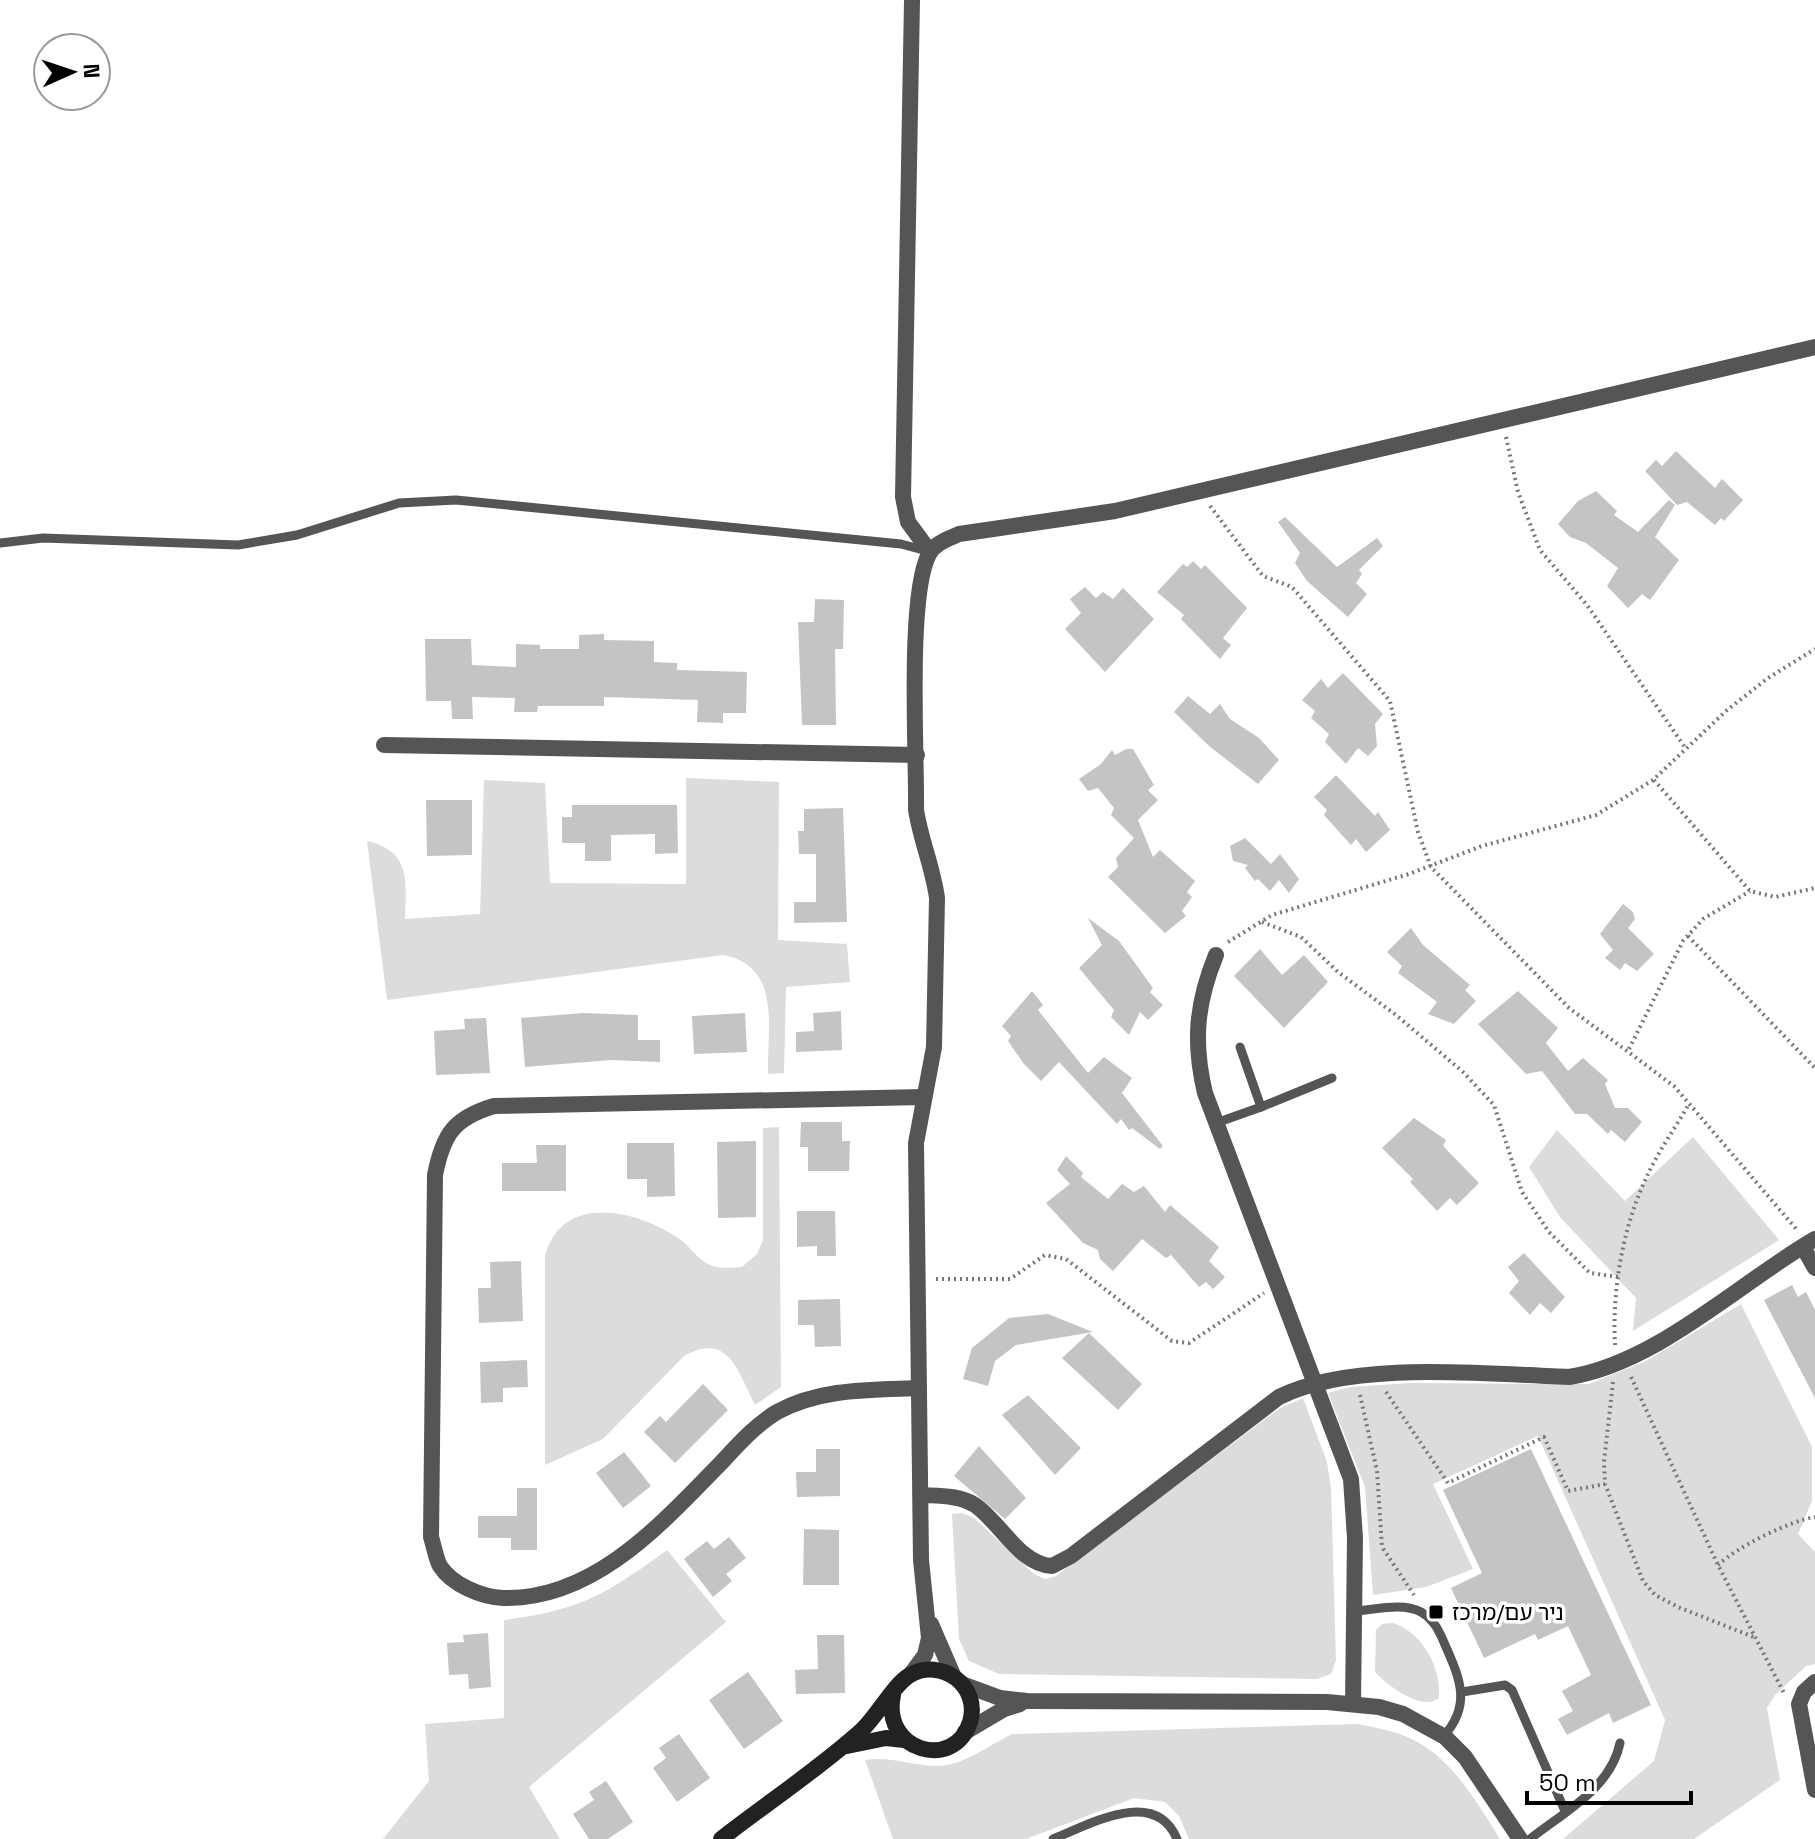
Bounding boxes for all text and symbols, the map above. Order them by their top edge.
north arrow [32,32,112,112]
text: N [78,63,106,79]
place label: ניר עם/מרכז [1452,1598,1564,1626]
marker: ניר עם/מרכז [1427,1603,1445,1621]
scale bar [1527,1755,1691,1805]
text: 50 m [1539,1767,1596,1798]

